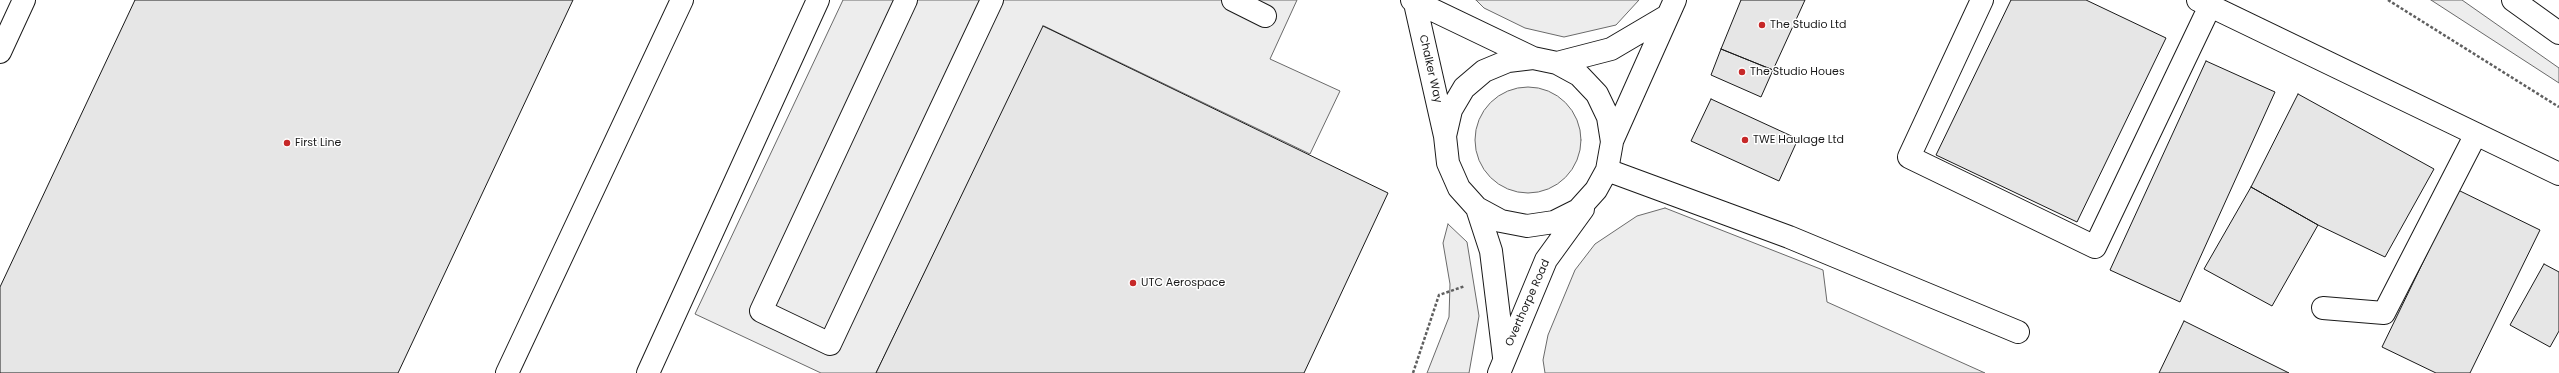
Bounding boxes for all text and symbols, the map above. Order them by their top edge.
place label: The Studio Ltd [1770,18,1847,32]
marker: The Studio Ltd [1757,20,1767,30]
street label: Chalker Way [1416,34,1444,104]
place label: The Studio Houes [1750,65,1845,79]
marker: The Studio Houes [1737,67,1747,77]
place label: TWE Haulage Ltd [1753,133,1844,147]
marker: TWE Haulage Ltd [1740,135,1750,145]
place label: First Line [295,136,341,150]
marker: First Line [282,138,292,148]
street label: Overthorpe Road [1503,258,1553,348]
place label: UTC Aerospace [1141,276,1225,290]
marker: UTC Aerospace [1128,278,1138,288]

